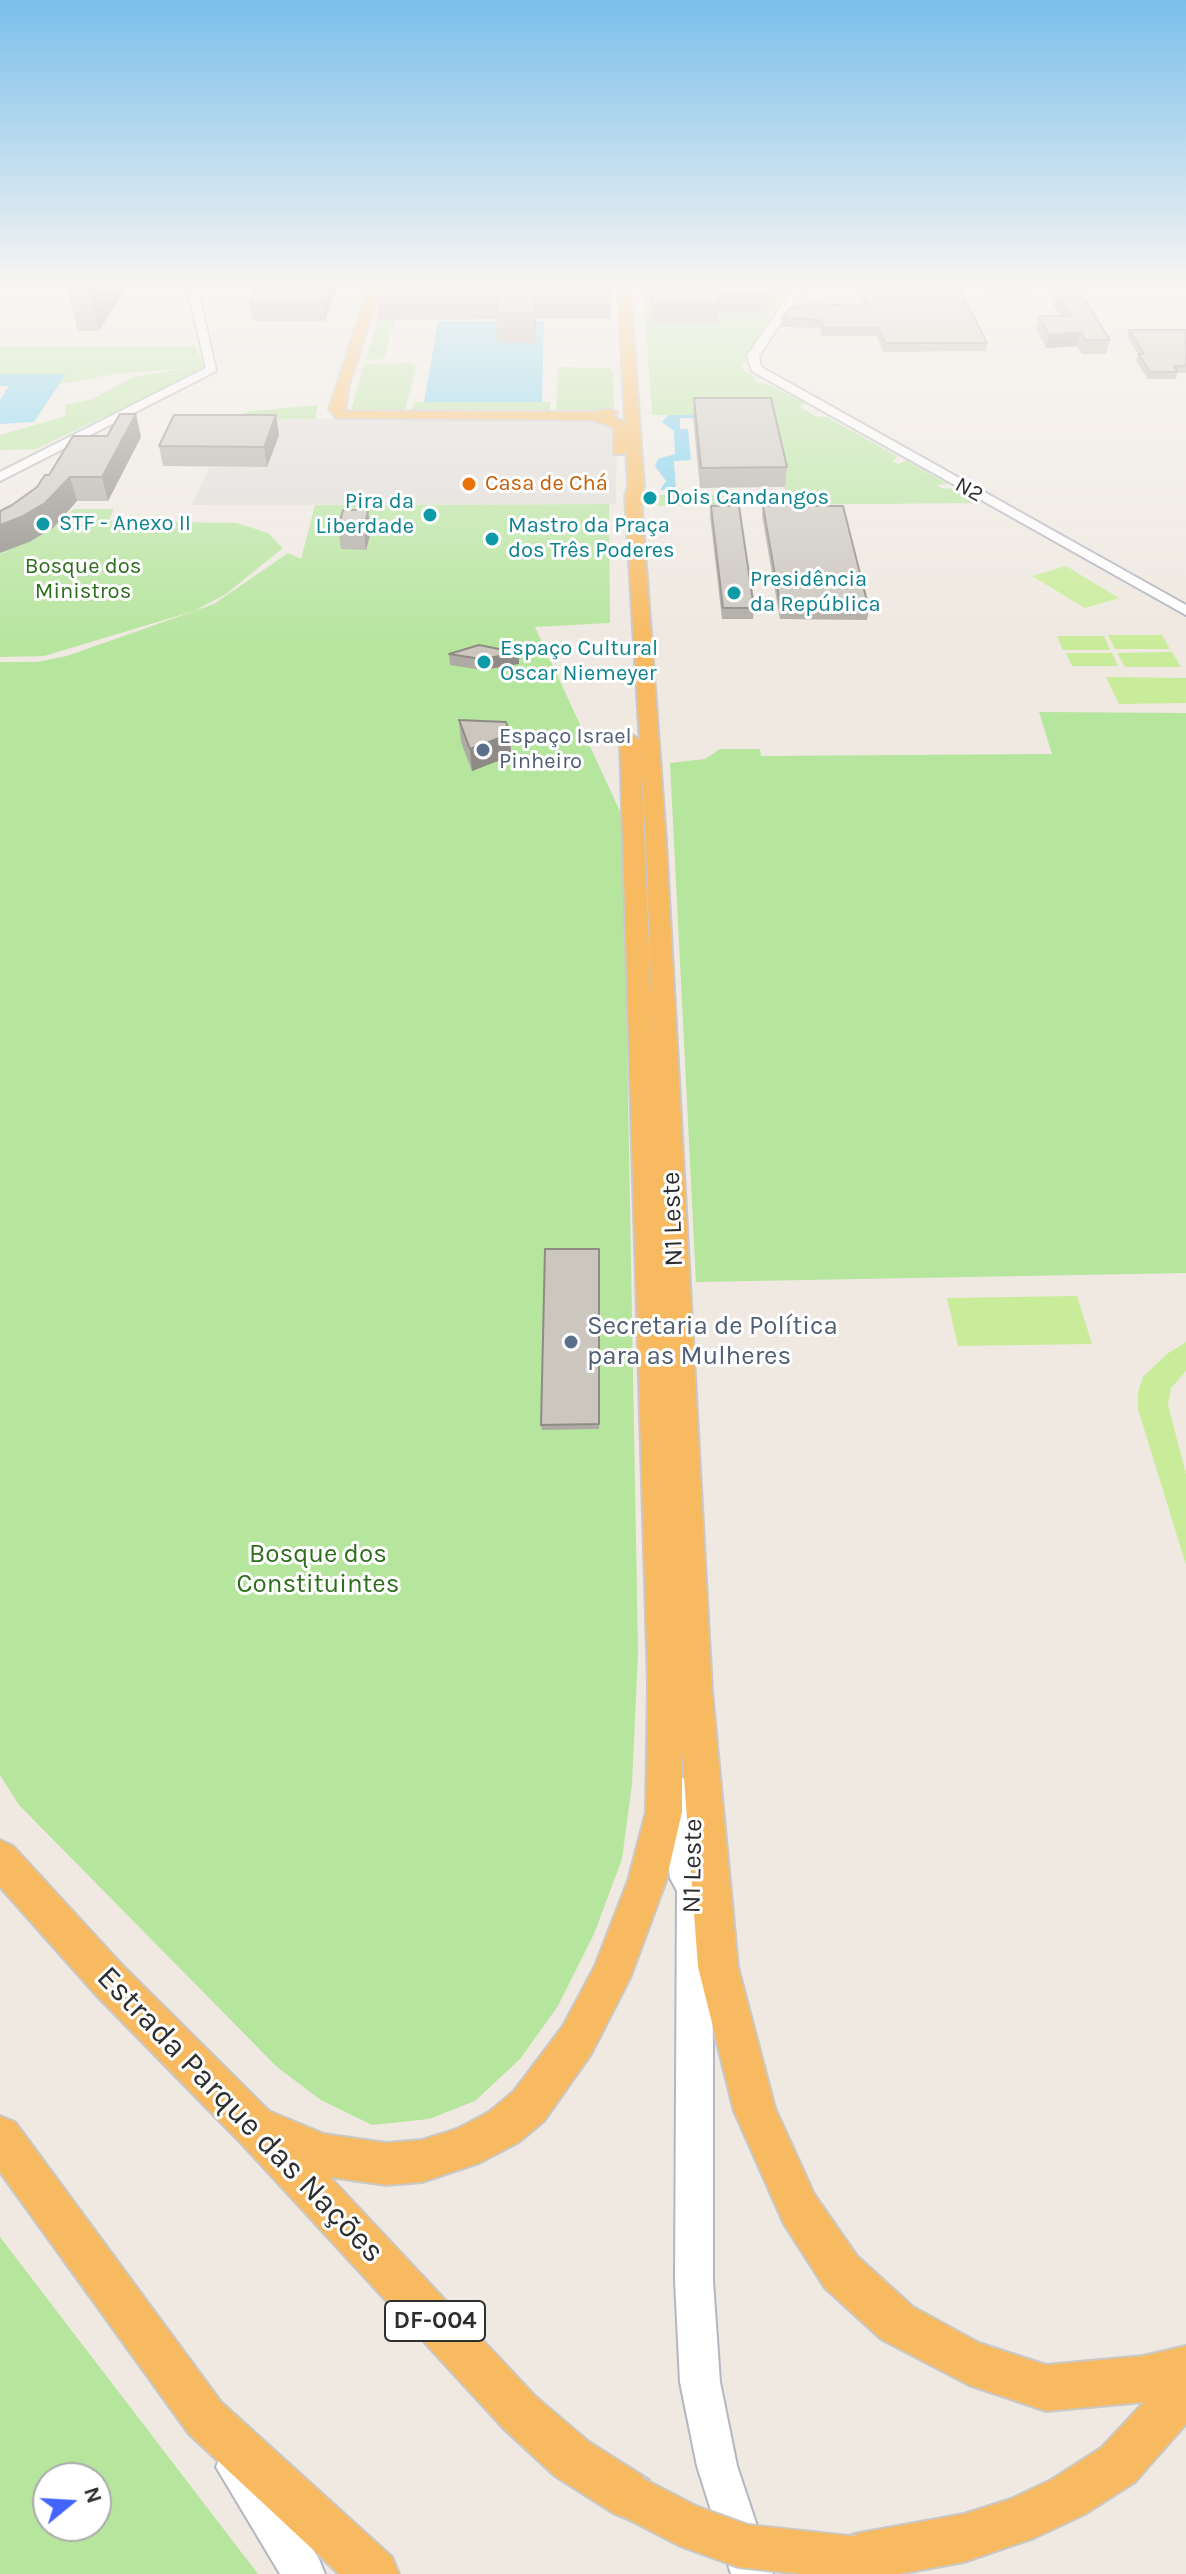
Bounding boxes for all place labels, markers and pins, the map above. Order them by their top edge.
place label: Casa de Chá [485,471,608,497]
marker: Casa de Chá [460,475,478,493]
place label: Dois Candangos [666,485,829,511]
place label: Pira da Liberdade [315,489,414,540]
marker: Dois Candangos [641,489,659,507]
marker: Pira da Liberdade [421,506,439,524]
place label: STF - Anexo II [59,511,191,537]
place label: Mastro da Praça dos Três Poderes [508,513,675,564]
marker: STF - Anexo II [34,515,52,533]
marker: Mastro da Praça dos Três Poderes [483,530,501,548]
place label: Presidência da República [750,567,881,618]
marker: Presidência da República [725,584,743,602]
place label: Espaço Cultural Oscar Niemeyer [500,636,658,688]
marker: Espaço Cultural Oscar Niemeyer [475,653,493,671]
place label: Espaço Israel Pinheiro [499,724,632,776]
marker: Espaço Israel Pinheiro [474,741,492,759]
place label: Secretaria de Política para as Mulheres [587,1311,838,1372]
marker: Secretaria de Política para as Mulheres [562,1333,580,1351]

